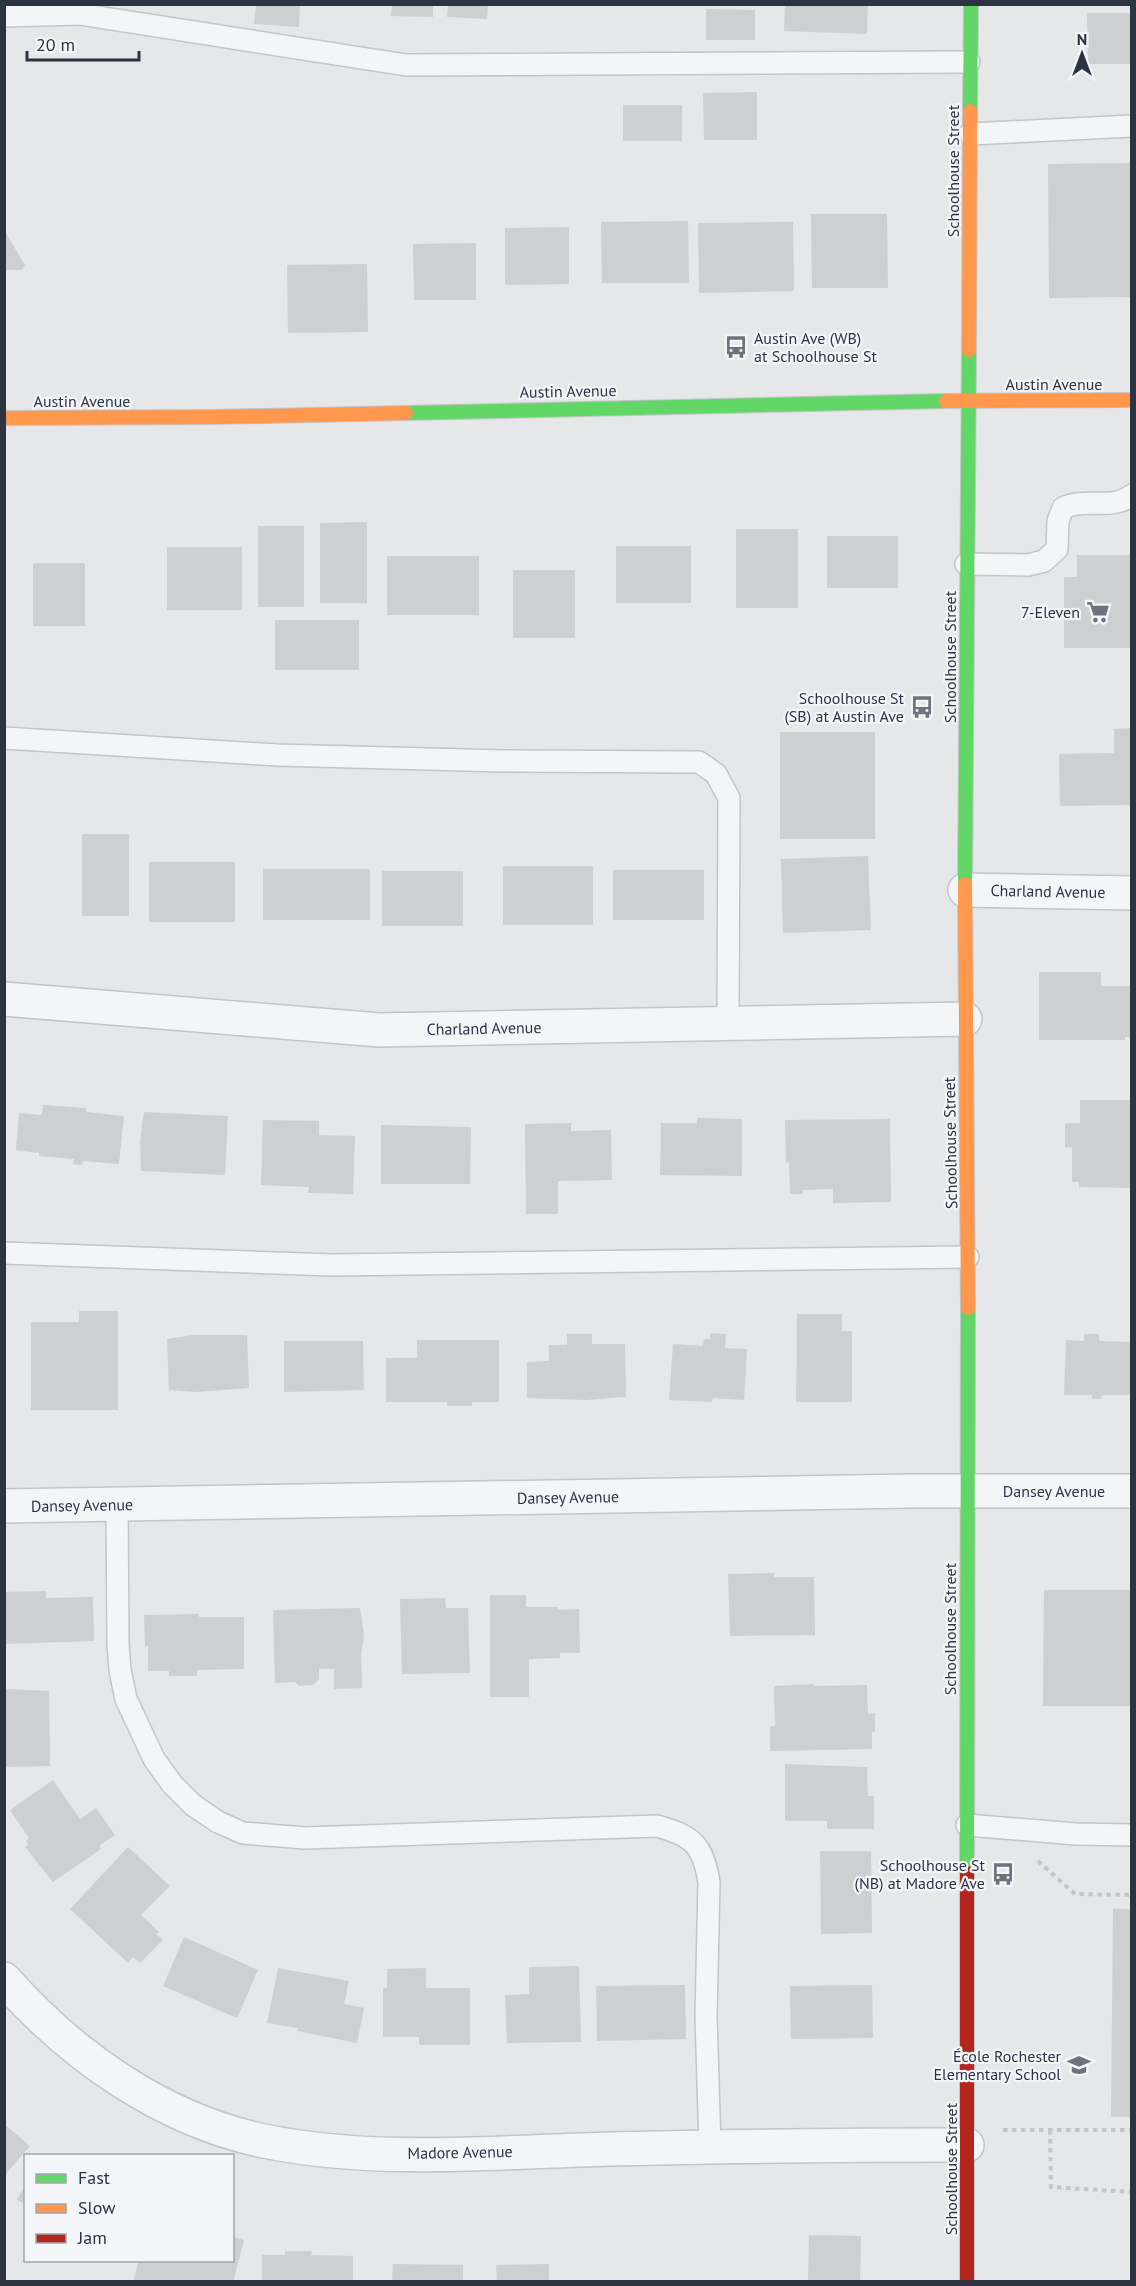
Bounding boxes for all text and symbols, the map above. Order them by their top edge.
scale bar [27,24,140,62]
north arrow [1052,24,1112,84]
text: N [1077,29,1087,49]
text: 20 m [36,33,75,56]
street label: Schoolhouse Street [943,104,963,237]
place label: Austin Ave (WB) at Schoolhouse St [754,328,878,366]
bus stop icon: Austin Ave (WB) at Schoolhouse St [723,334,749,360]
street label: Austin Avenue [1006,374,1102,394]
street label: Austin Avenue [519,380,617,402]
street label: Austin Avenue [34,391,130,411]
street label: Schoolhouse Street [940,590,960,723]
supermarket icon: 7-Eleven [1085,599,1111,625]
place label: 7-Eleven [1021,602,1080,622]
place label: Schoolhouse St (SB) at Austin Ave [784,688,905,726]
bus stop icon: Schoolhouse St (SB) at Austin Ave [909,694,935,720]
street label: Charland Avenue [990,880,1106,902]
street label: Charland Avenue [426,1017,542,1039]
street label: Schoolhouse Street [939,1076,961,1209]
street label: Dansey Avenue [1003,1481,1105,1501]
street label: Dansey Avenue [517,1486,619,1508]
street label: Dansey Avenue [31,1494,133,1516]
street label: Schoolhouse Street [940,1562,960,1695]
place label: Schoolhouse St (NB) at Madore Ave [854,1855,986,1893]
bus stop icon: Schoolhouse St (NB) at Madore Ave [990,1861,1016,1887]
place label: École Rochester Elementary School [934,2046,1062,2084]
school or university icon: École Rochester Elementary School [1066,2052,1092,2078]
street label: Schoolhouse Street [941,2102,961,2235]
street label: Madore Avenue [407,2141,513,2163]
legend [24,2154,234,2262]
text: Fast [78,2166,110,2189]
text: Slow [78,2196,116,2219]
text: Jam [77,2226,107,2249]

